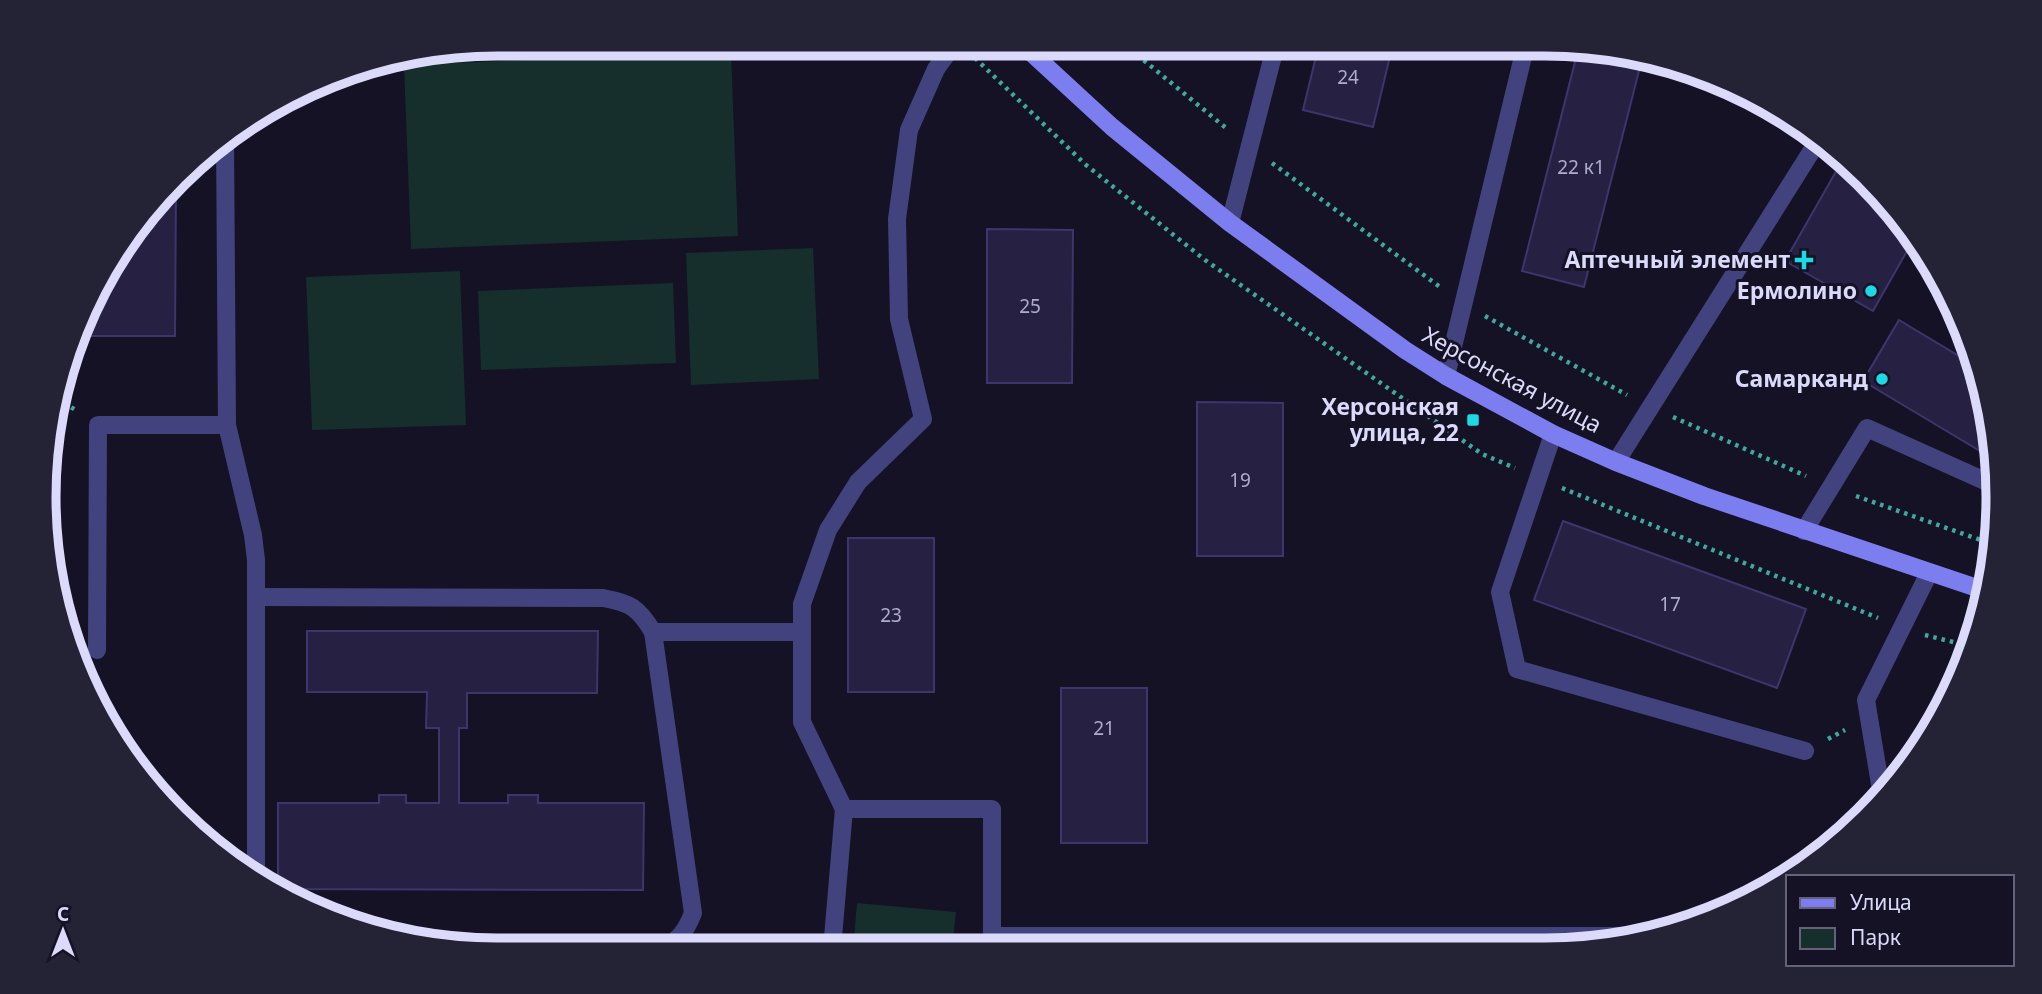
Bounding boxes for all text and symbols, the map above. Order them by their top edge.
house number: 24 [1337,64,1359,90]
house number: 22 к1 [1557,154,1605,180]
place label: Аптечный элемент [1564,243,1790,275]
marker: Аптечный элемент [1796,252,1812,268]
place label: Ермолино [1737,274,1857,306]
marker: Ермолино [1863,283,1879,299]
house number: 25 [1019,293,1041,319]
street label: Херсонская улица [1417,318,1608,440]
place label: Самарканд [1735,362,1868,394]
marker: Самарканд [1874,371,1890,387]
place label: Херсонская улица, 22 [1322,390,1459,448]
marker: Херсонская улица, 22 [1465,412,1481,428]
house number: 19 [1229,467,1251,493]
house number: 17 [1659,591,1681,617]
house number: 23 [880,602,902,628]
house number: 21 [1093,715,1115,741]
legend [1786,875,2014,966]
text: Улица [1850,888,1912,916]
north arrow [28,896,98,966]
text: С [57,901,69,927]
text: Парк [1850,923,1901,951]

